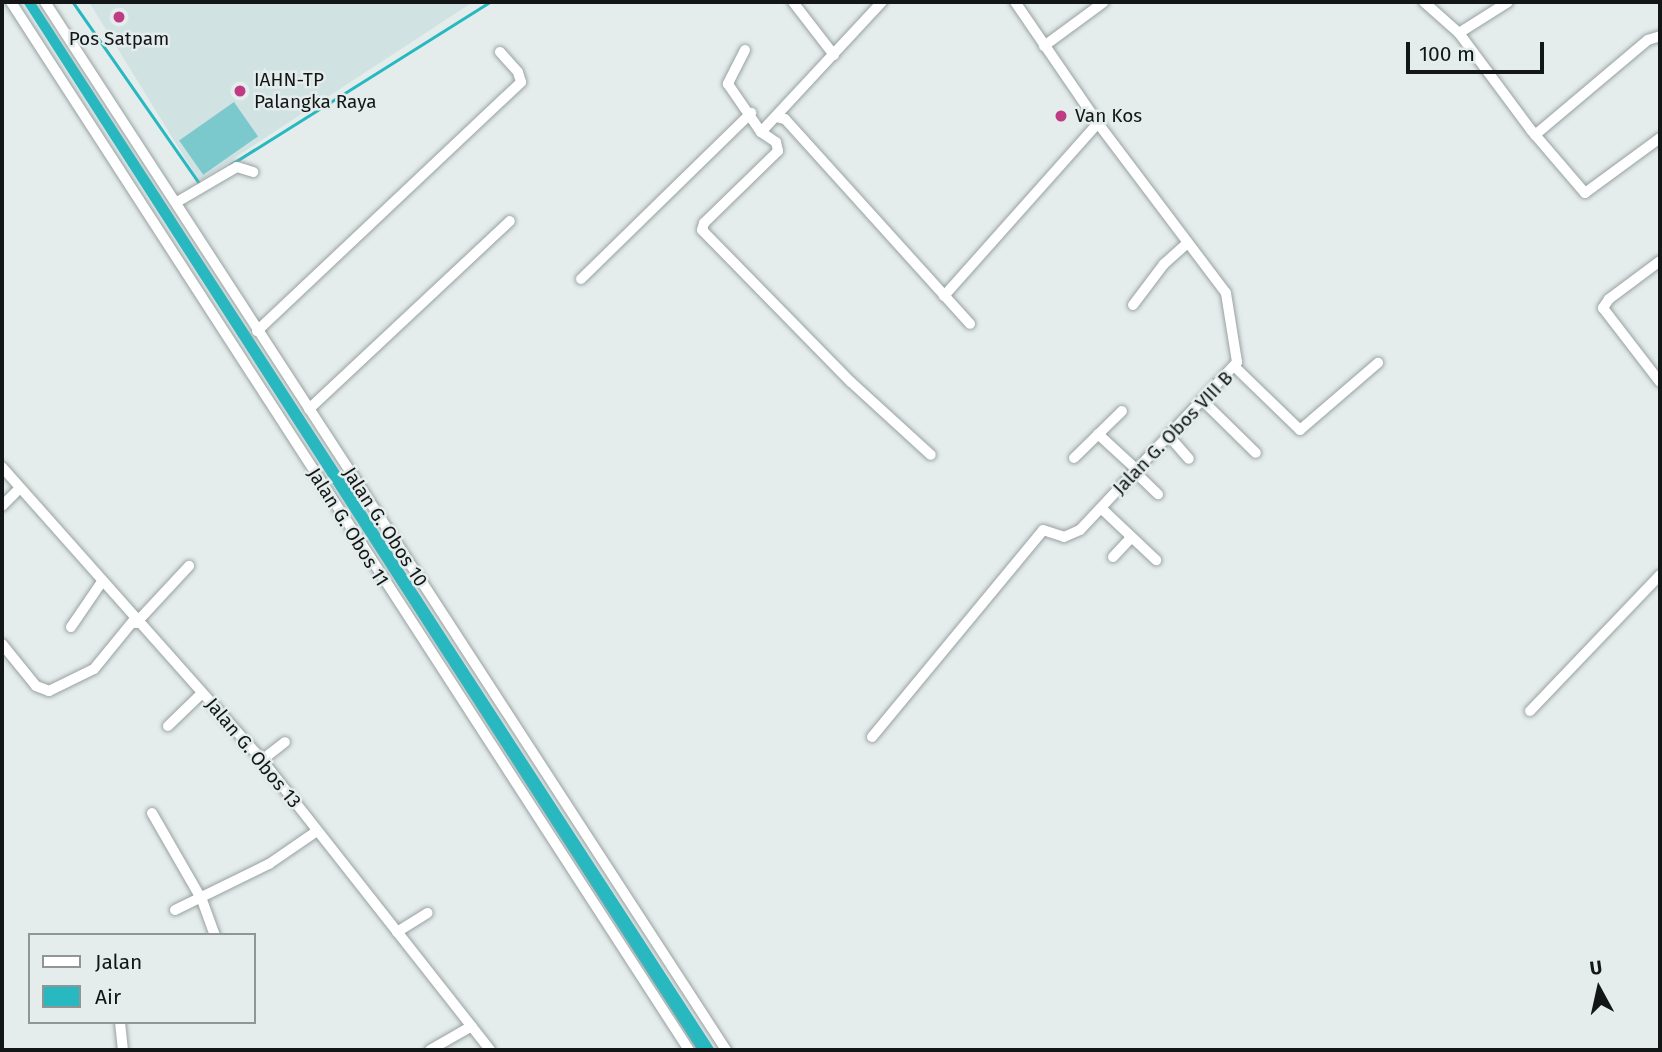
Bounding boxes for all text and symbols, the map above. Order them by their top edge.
marker: Pos Satpam [111,9,127,25]
place label: Pos Satpam [69,28,169,50]
scale bar [1410,28,1548,72]
text: 100 m [1419,41,1475,67]
place label: IAHN-TP Palangka Raya [254,69,377,113]
marker: IAHN-TP Palangka Raya [232,83,248,99]
place label: Van Kos [1075,105,1142,127]
marker: Van Kos [1053,108,1069,124]
street label: Jalan G. Obos VIII B [1108,366,1238,500]
street label: Jalan G. Obos 10 [338,463,432,591]
street label: Jalan G. Obos 11 [303,464,393,590]
street label: Jalan G. Obos 13 [200,693,306,813]
legend [28,933,256,1024]
text: Jalan [95,949,142,975]
north arrow [1564,954,1634,1024]
text: U [1588,955,1604,980]
text: Air [95,984,121,1010]

